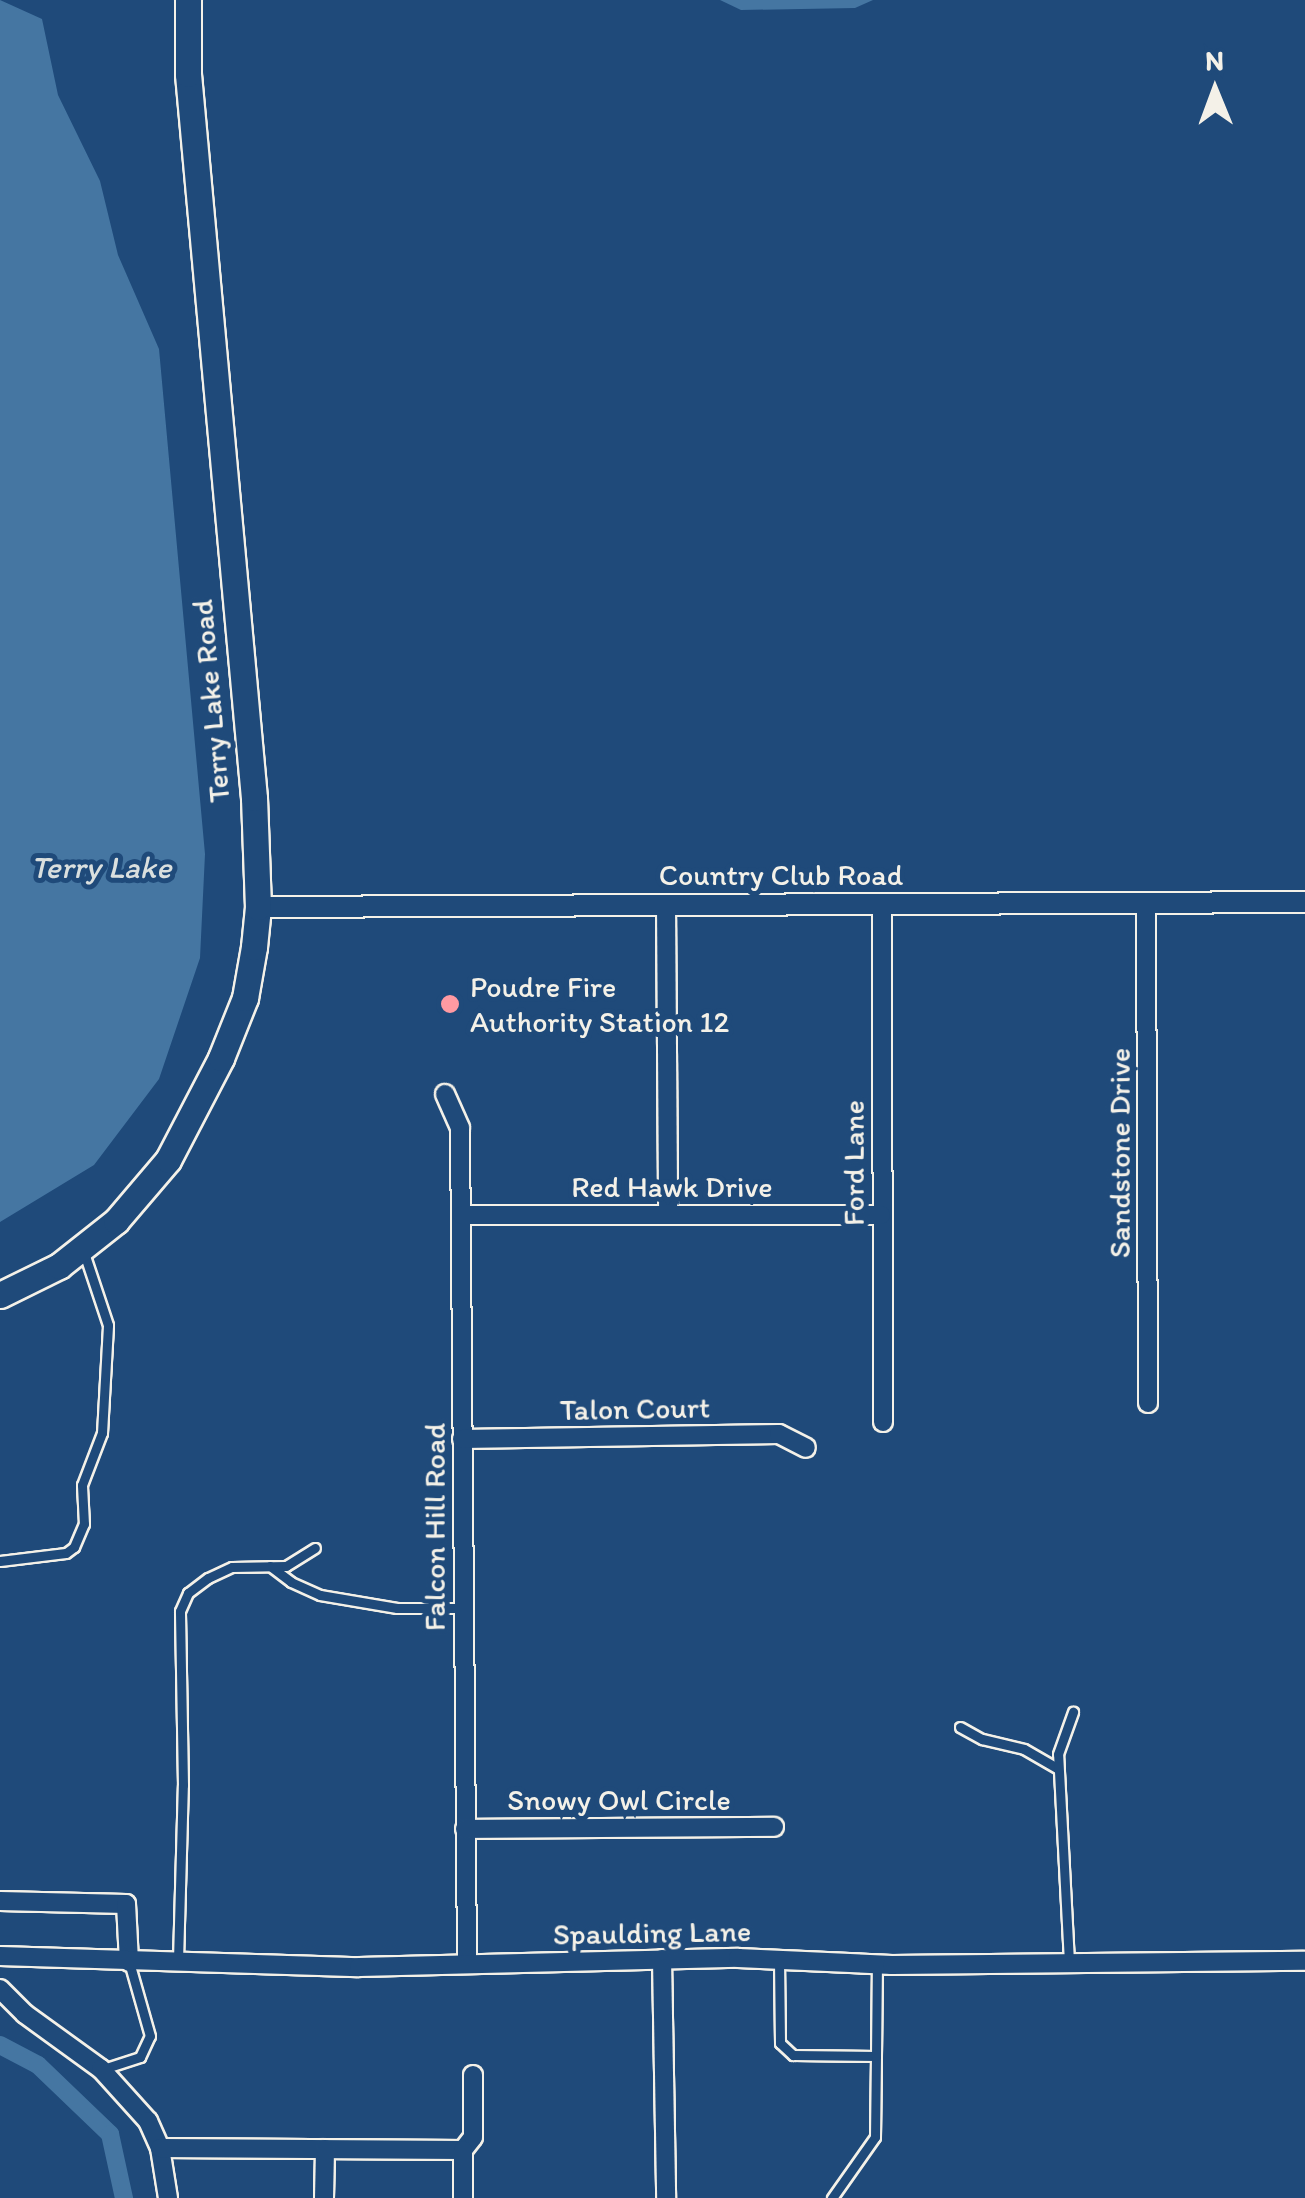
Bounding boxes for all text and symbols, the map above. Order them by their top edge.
north arrow [1165,40,1265,140]
text: N [1205,43,1224,77]
street label: Terry Lake Road [184,598,238,804]
water label: Terry Lake [30,848,172,886]
street label: Country Club Road [659,857,903,893]
place label: Poudre Fire Authority Station 12 [470,969,730,1040]
marker: Poudre Fire Authority Station 12 [439,993,461,1015]
street label: Sandstone Drive [1102,1048,1138,1258]
street label: Ford Lane [836,1100,872,1226]
street label: Red Hawk Drive [571,1169,773,1205]
street label: Talon Court [560,1390,710,1428]
street label: Falcon Hill Road [417,1423,453,1631]
street label: Snowy Owl Circle [507,1782,731,1818]
street label: Spaulding Lane [553,1913,751,1953]

